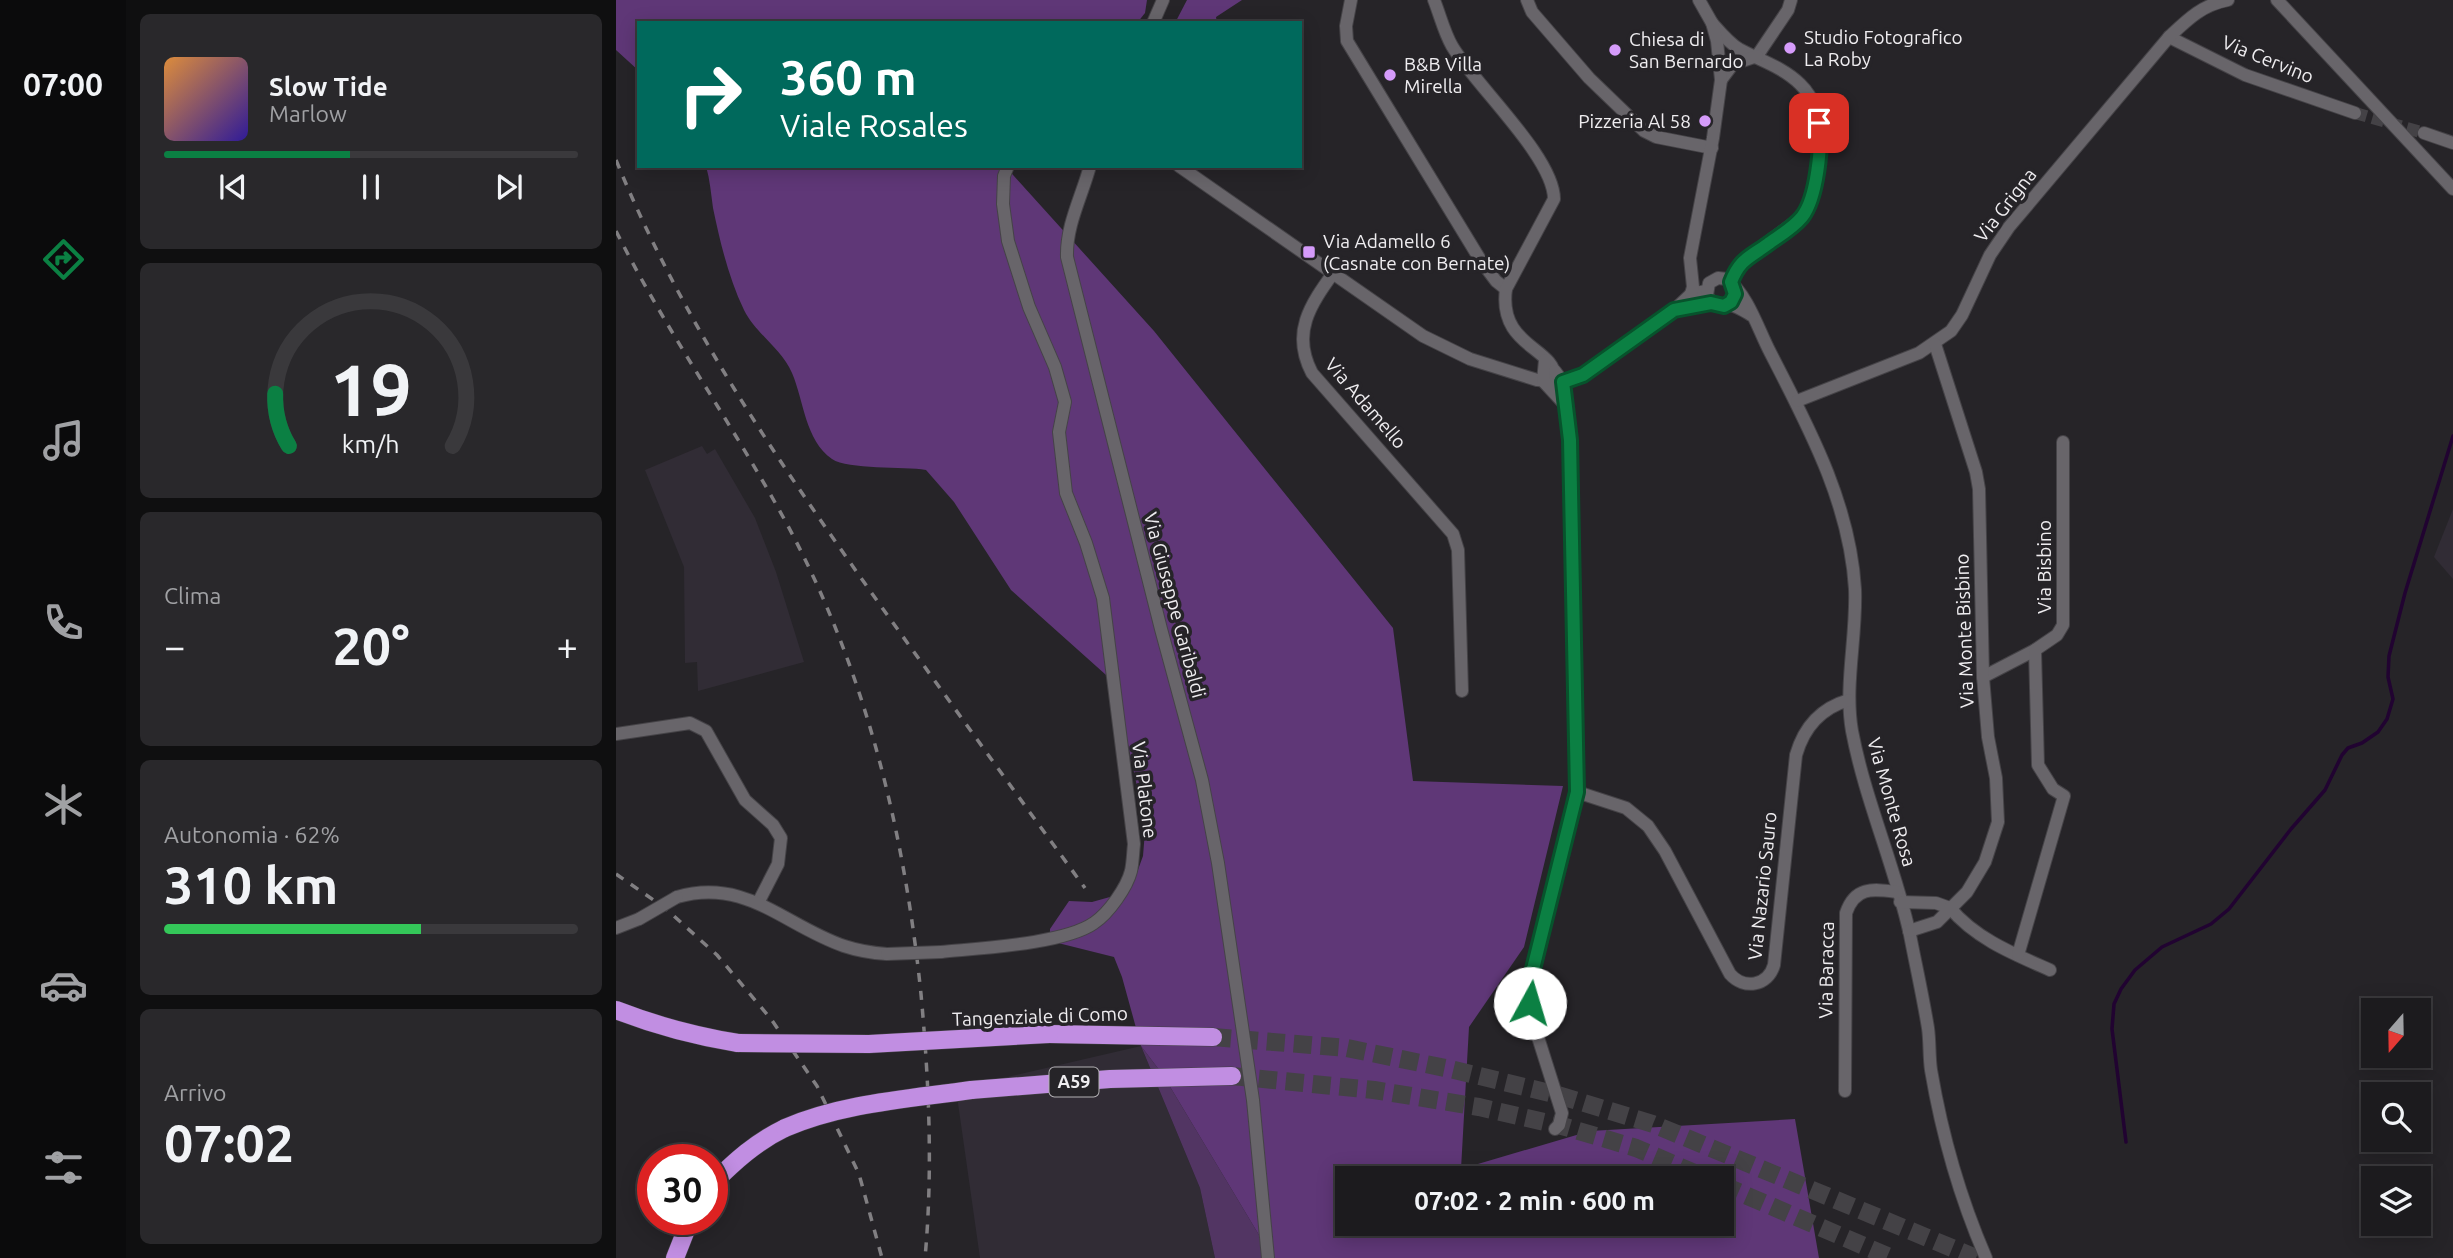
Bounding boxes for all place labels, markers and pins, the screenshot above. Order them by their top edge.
place label: Studio Fotografico La Roby [1804,26,1963,70]
place label: Chiesa di San Bernardo [1629,28,1744,72]
marker: Studio Fotografico La Roby [1782,40,1798,56]
marker: Chiesa di San Bernardo [1607,42,1623,58]
place label: B&B Villa Mirella [1404,53,1482,97]
marker: B&B Villa Mirella [1382,67,1398,83]
pin [1789,93,1849,153]
place label: Pizzeria Al 58 [1578,110,1691,132]
marker: Pizzeria Al 58 [1697,113,1713,129]
place label: Via Adamello 6 (Casnate con Bernate) [1323,230,1510,274]
marker: Via Adamello 6 (Casnate con Bernate) [1301,244,1317,260]

